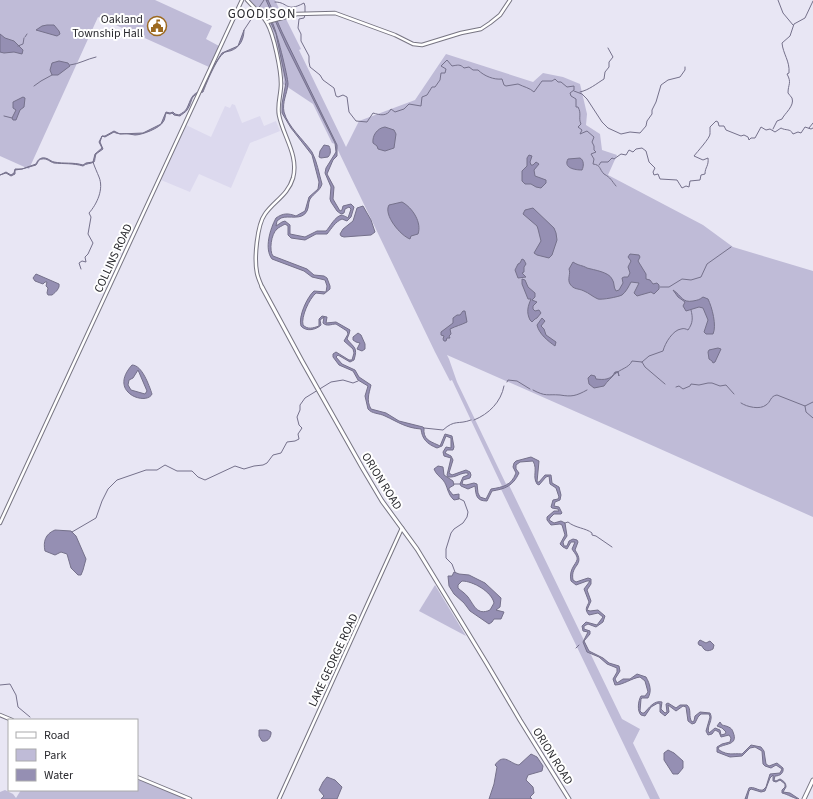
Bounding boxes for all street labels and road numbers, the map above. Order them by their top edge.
street label: COLLINS ROAD [90,221,137,296]
street label: ORION ROAD [357,449,406,513]
street label: LAKE GEORGE ROAD [304,611,363,710]
street label: ORION ROAD [528,724,577,788]

